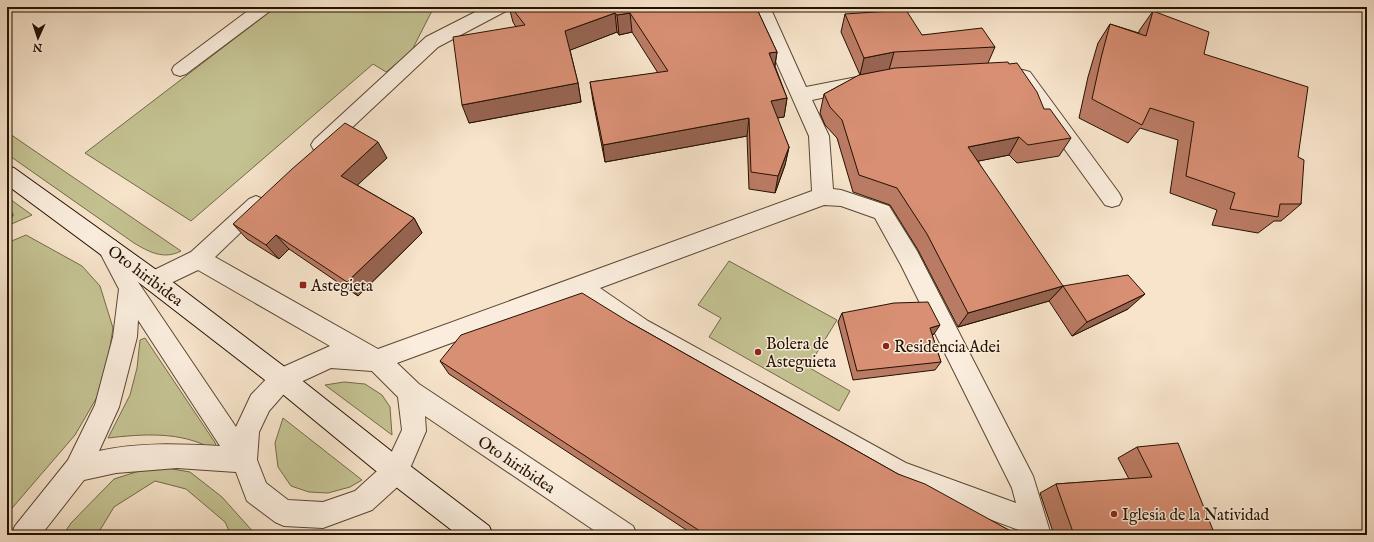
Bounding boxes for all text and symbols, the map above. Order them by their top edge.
north arrow [18,18,58,58]
text: N [32,40,44,54]
street label: Oto hiribidea [103,242,186,311]
place label: Astegieta [310,277,373,297]
marker: Astegieta [298,280,308,290]
place label: Bolera de Asteguieta [765,335,836,373]
place label: Residencia Adei [894,338,1000,358]
marker: Residencia Adei [881,341,891,351]
marker: Bolera de Asteguieta [753,347,763,357]
street label: Oto hiribidea [473,432,559,499]
place label: Iglesia de la Natividad [1122,506,1269,526]
marker: Iglesia de la Natividad [1109,509,1119,519]

